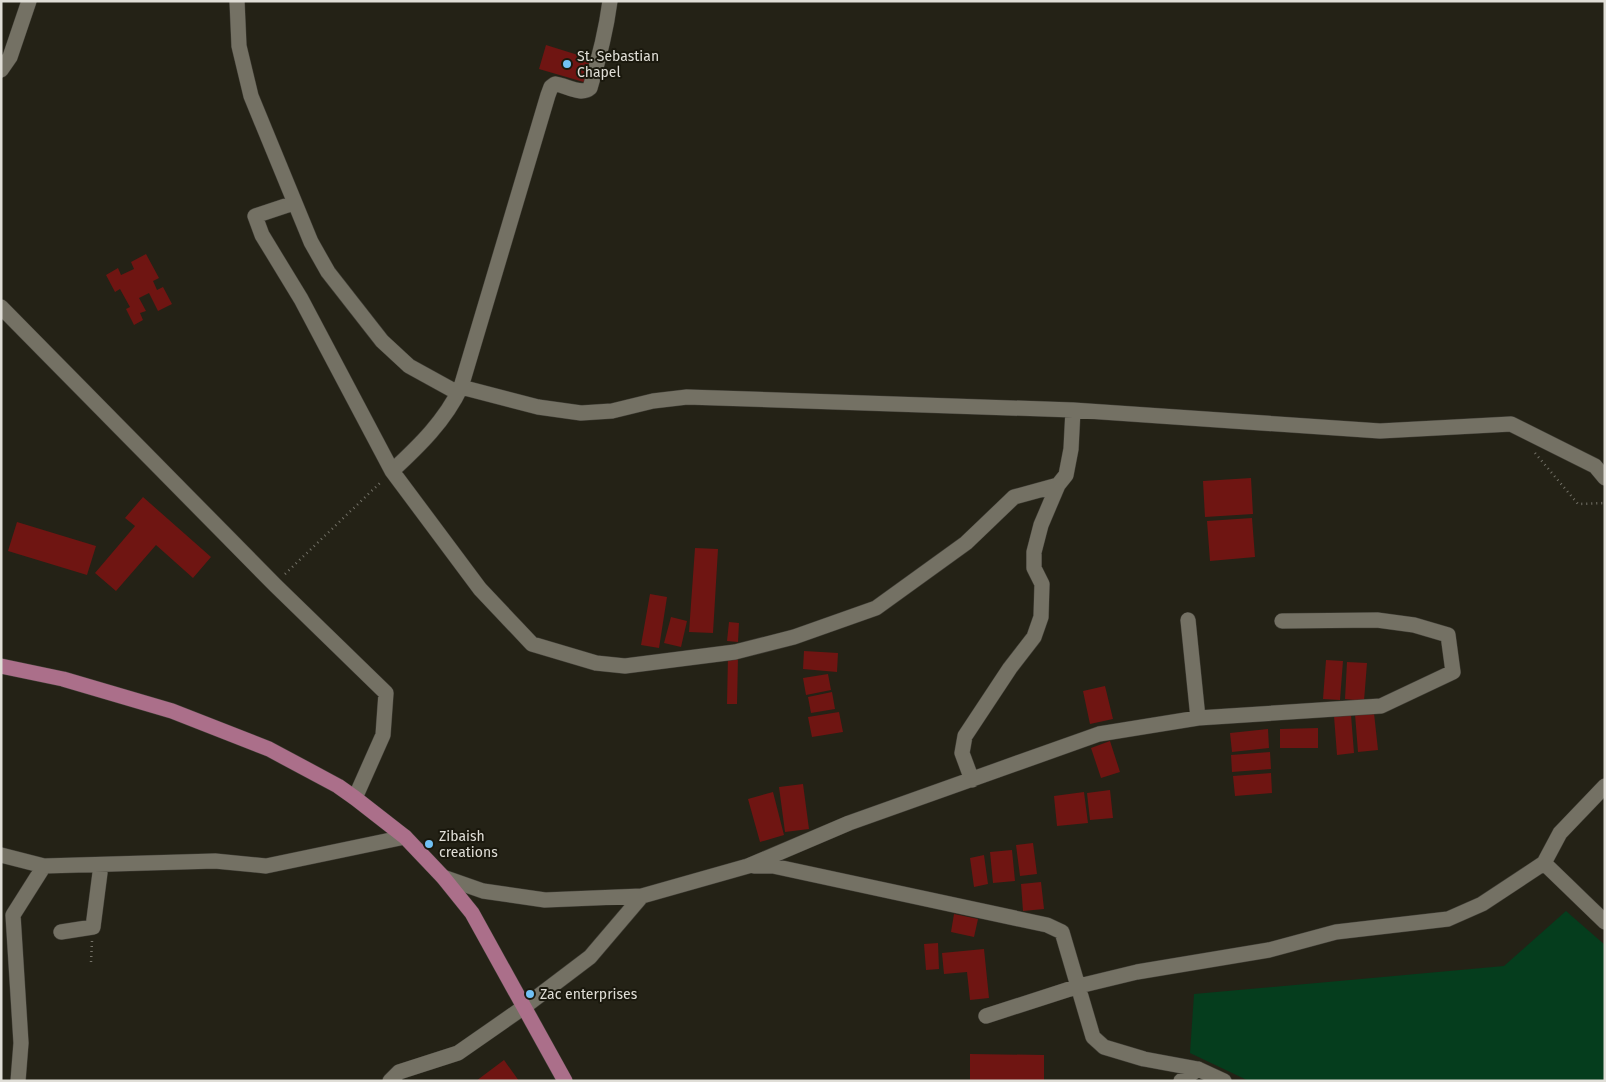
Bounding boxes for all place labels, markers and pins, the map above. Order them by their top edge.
place label: St. Sebastian Chapel [577,48,659,81]
marker: St. Sebastian Chapel [561,58,573,70]
place label: Zibaish creations [439,828,498,861]
marker: Zibaish creations [423,838,435,850]
place label: Zac enterprises [540,986,638,1003]
marker: Zac enterprises [524,988,536,1000]

